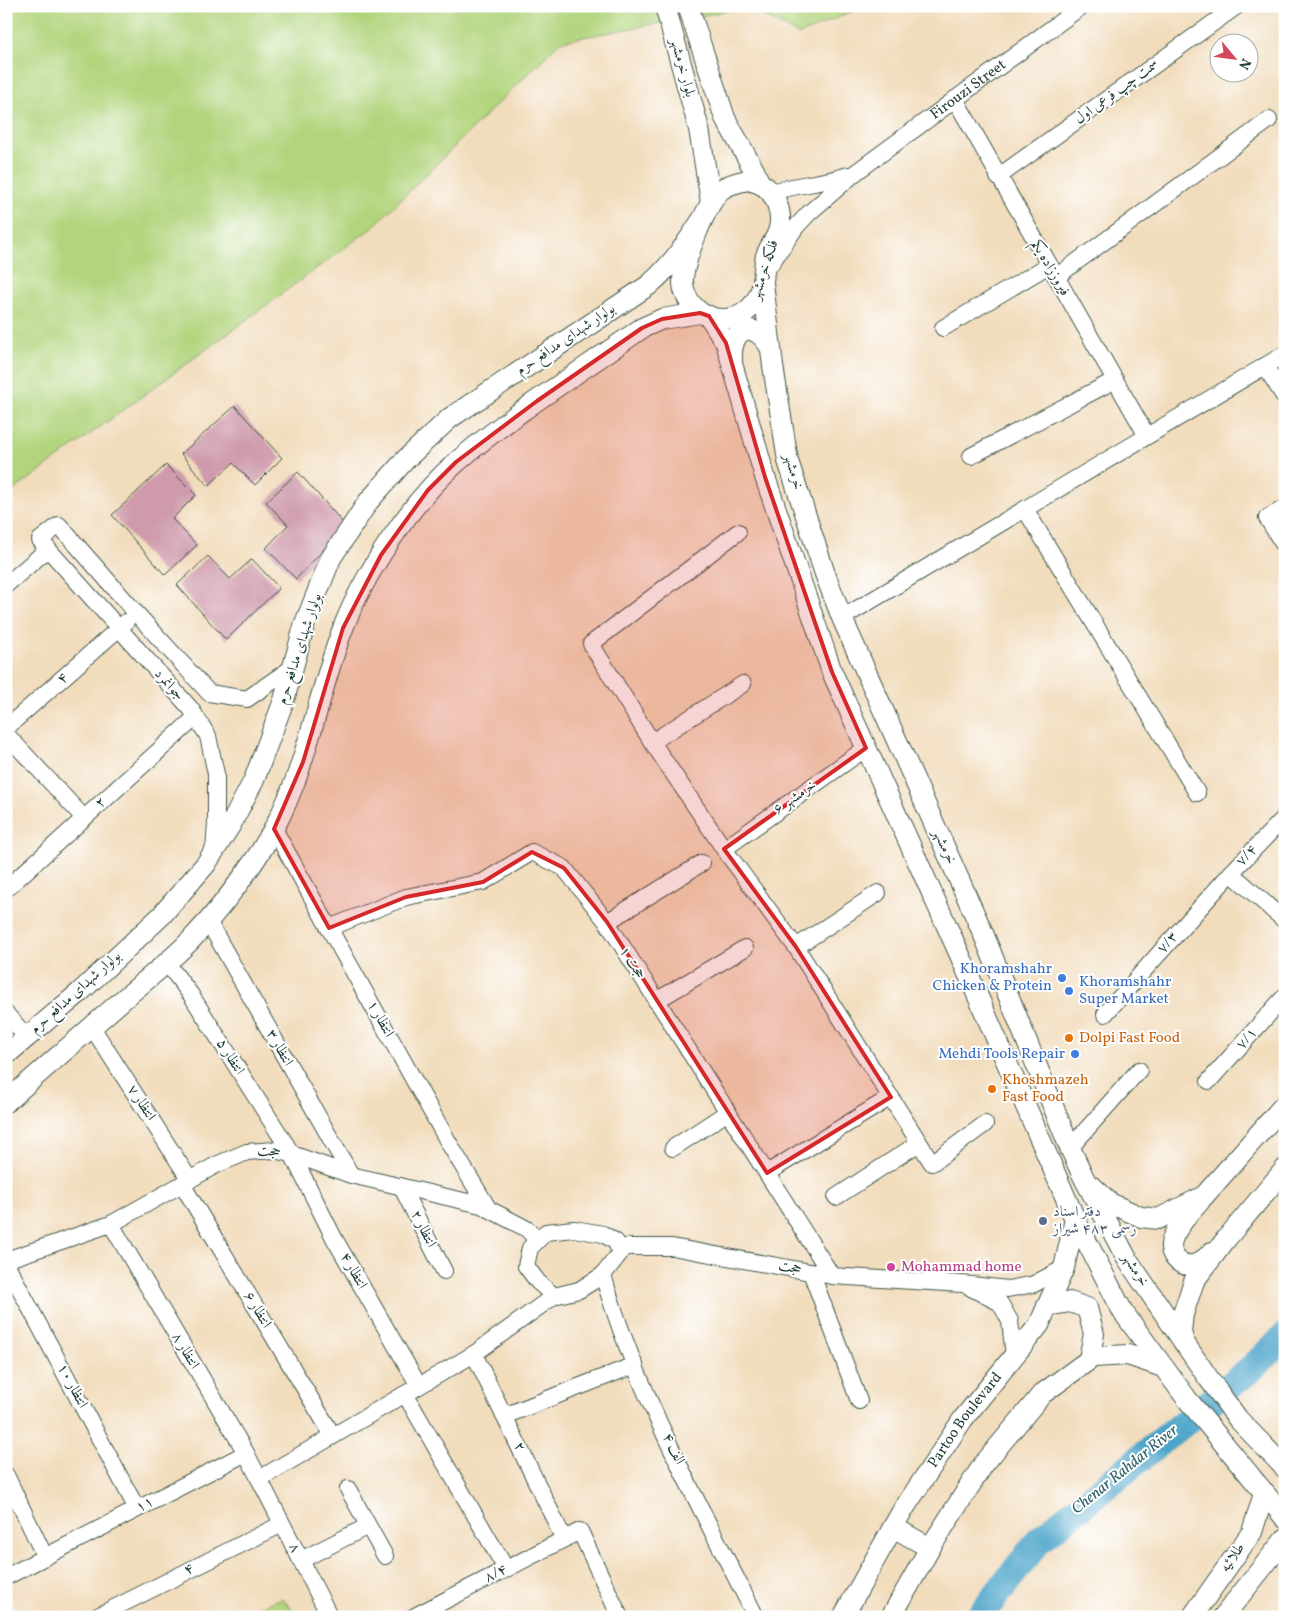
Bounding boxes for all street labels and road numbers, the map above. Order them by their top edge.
street label: بلوار خرمشهر [664,34,700,100]
street label: سمت چپ فرعی اول [1070,54,1164,130]
street label: Firouzi Street [926,55,1011,125]
street label: فیروززاده یکم [1024,236,1075,301]
street label: فلکه خرمشهر [745,237,785,305]
street label: بولوار شهدای مدافع حرم [512,299,621,383]
street label: خرمشهر [777,450,808,493]
street label: بولوار شهدای مدافع حرم [272,591,330,708]
street label: جوانمرد [149,664,189,706]
street label: ۴ [53,668,73,690]
street label: خرمشهر ۶ [769,775,821,821]
street label: ۲ [91,792,111,814]
street label: خرمشهر [926,824,961,868]
street label: ۷/۴ [1231,840,1263,872]
street label: ۷/۳ [1152,927,1184,959]
street label: حجت ۱ [613,942,651,984]
street label: بولوار شهدای مدافع حرم [26,946,128,1041]
street label: انتظار ۱ [361,997,399,1041]
street label: ۷/۱ [1231,1023,1263,1055]
street label: انتظار ۳ [260,1026,298,1070]
street label: انتظار ۵ [211,1035,249,1079]
street label: انتظار ۷ [121,1081,161,1125]
street label: حجت [257,1141,281,1163]
street label: انتظار ۲ [405,1207,441,1251]
street label: خرمشهر [1115,1247,1154,1291]
street label: انتظار ۴ [334,1249,372,1293]
street label: حجت [776,1256,804,1280]
street label: انتظار ۶ [238,1288,276,1332]
street label: انتظار ۸ [166,1329,204,1373]
street label: انتظار ۱۰ [51,1360,93,1412]
street label: Partoo Boulevard [923,1368,1007,1472]
street label: ۴ الف [656,1430,690,1468]
street label: ۲ [508,1438,530,1456]
street label: ۱۱ [132,1492,158,1518]
street label: ۸ [283,1539,305,1557]
street label: طلائیه [1215,1539,1251,1577]
street label: ۴ [180,1559,198,1581]
street label: ۸/۴ [481,1559,511,1589]

